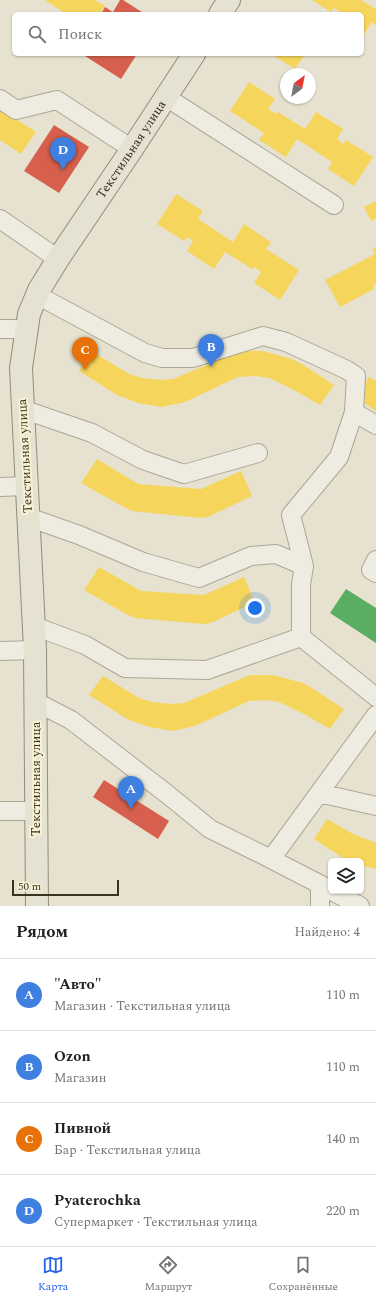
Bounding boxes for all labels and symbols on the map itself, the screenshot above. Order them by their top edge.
north arrow [280,68,316,104]
street label: Текстильная улица [91,96,172,203]
pin: D [50,137,76,170]
pin: B [198,334,224,367]
pin: C [72,337,98,370]
street label: Текстильная улица [12,398,38,514]
your location [245,598,265,618]
street label: Текстильная улица [26,721,46,836]
pin: A [118,776,144,809]
scale bar [12,878,119,897]

